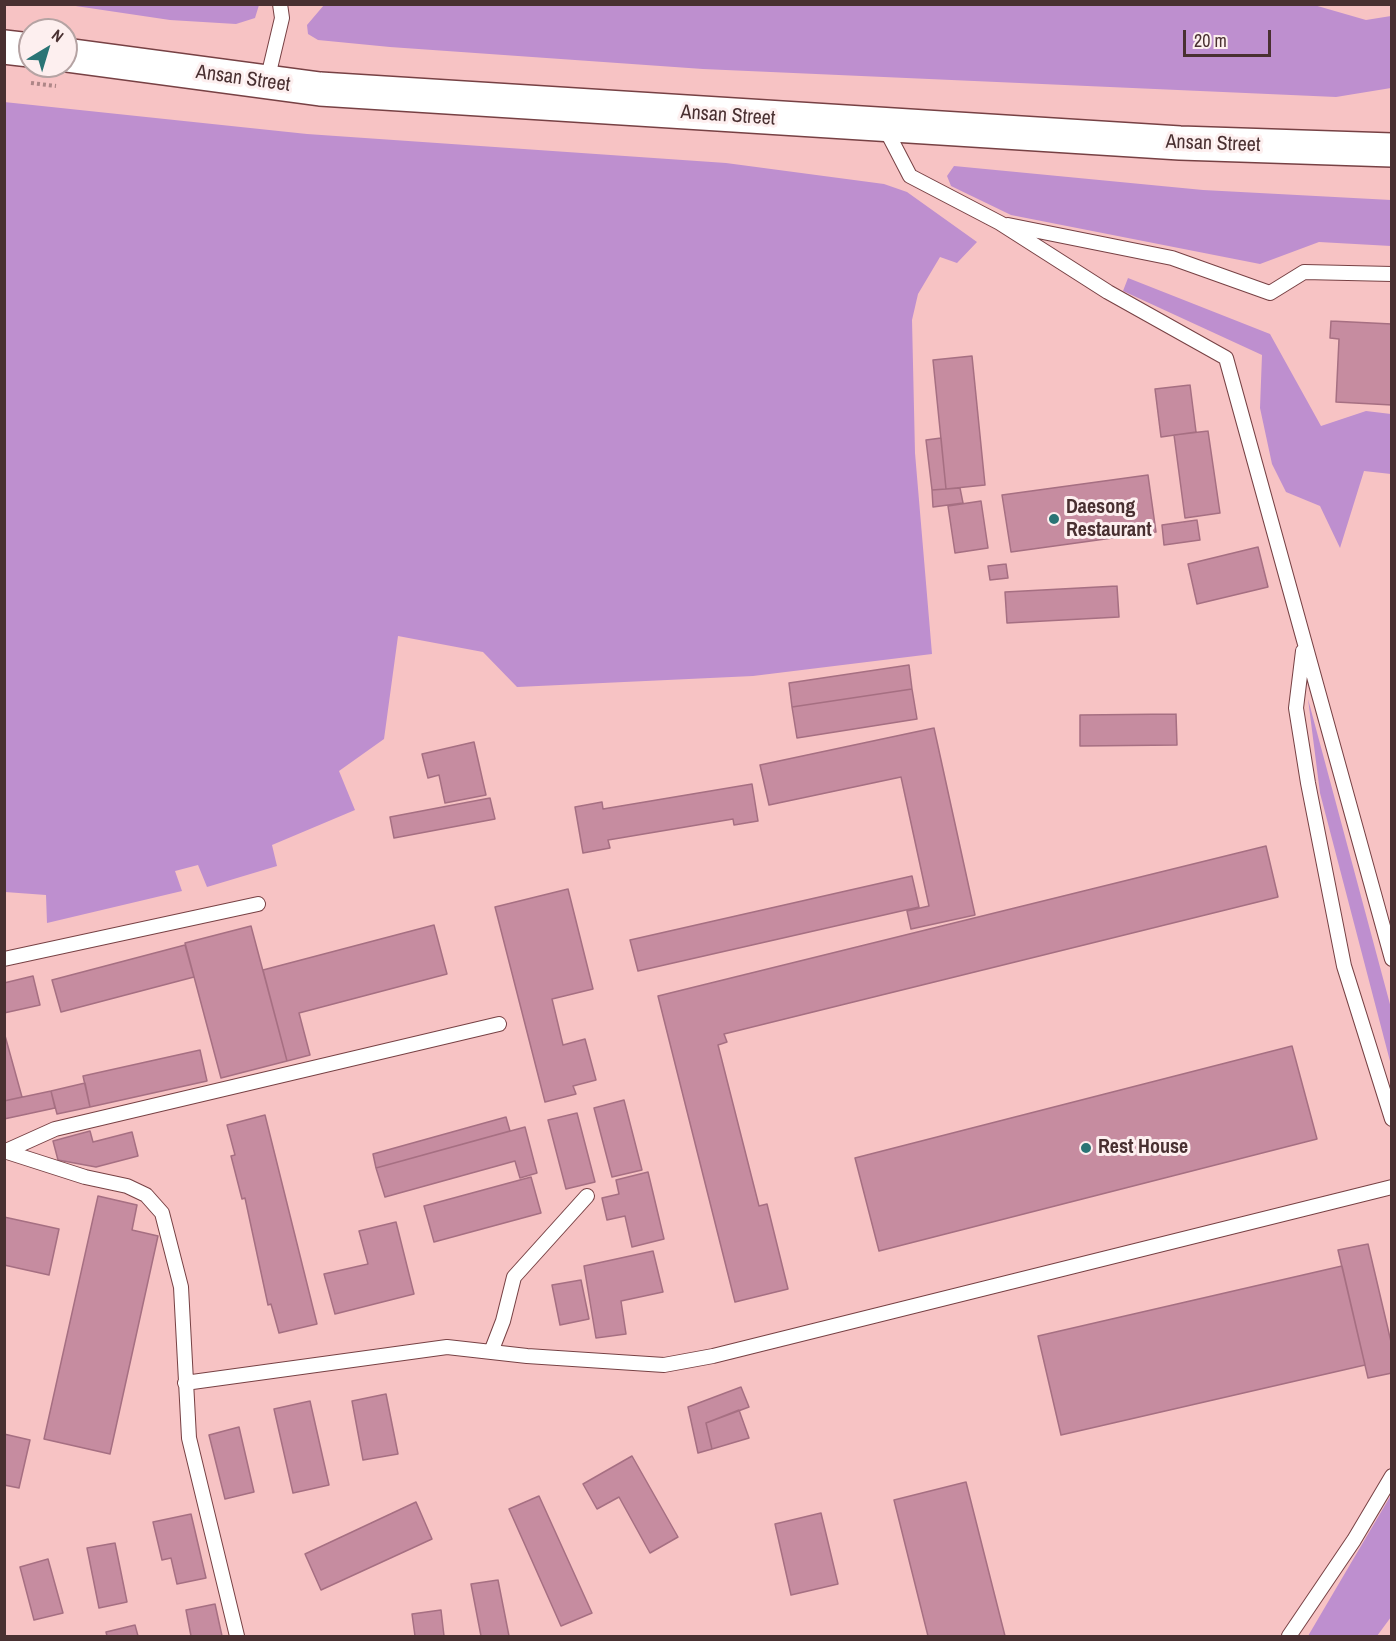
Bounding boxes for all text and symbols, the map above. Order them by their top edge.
north arrow [18,18,78,78]
scale bar [1186,18,1274,56]
text: N [47,24,68,47]
text: 20 m [1194,28,1227,53]
street label: Ansan Street [194,61,292,97]
street label: Ansan Street [680,101,776,131]
street label: Ansan Street [1165,130,1261,158]
place label: Daesong Restaurant [1066,496,1152,543]
marker: Daesong Restaurant [1047,512,1061,526]
place label: Rest House [1098,1136,1188,1160]
marker: Rest House [1079,1141,1093,1155]

